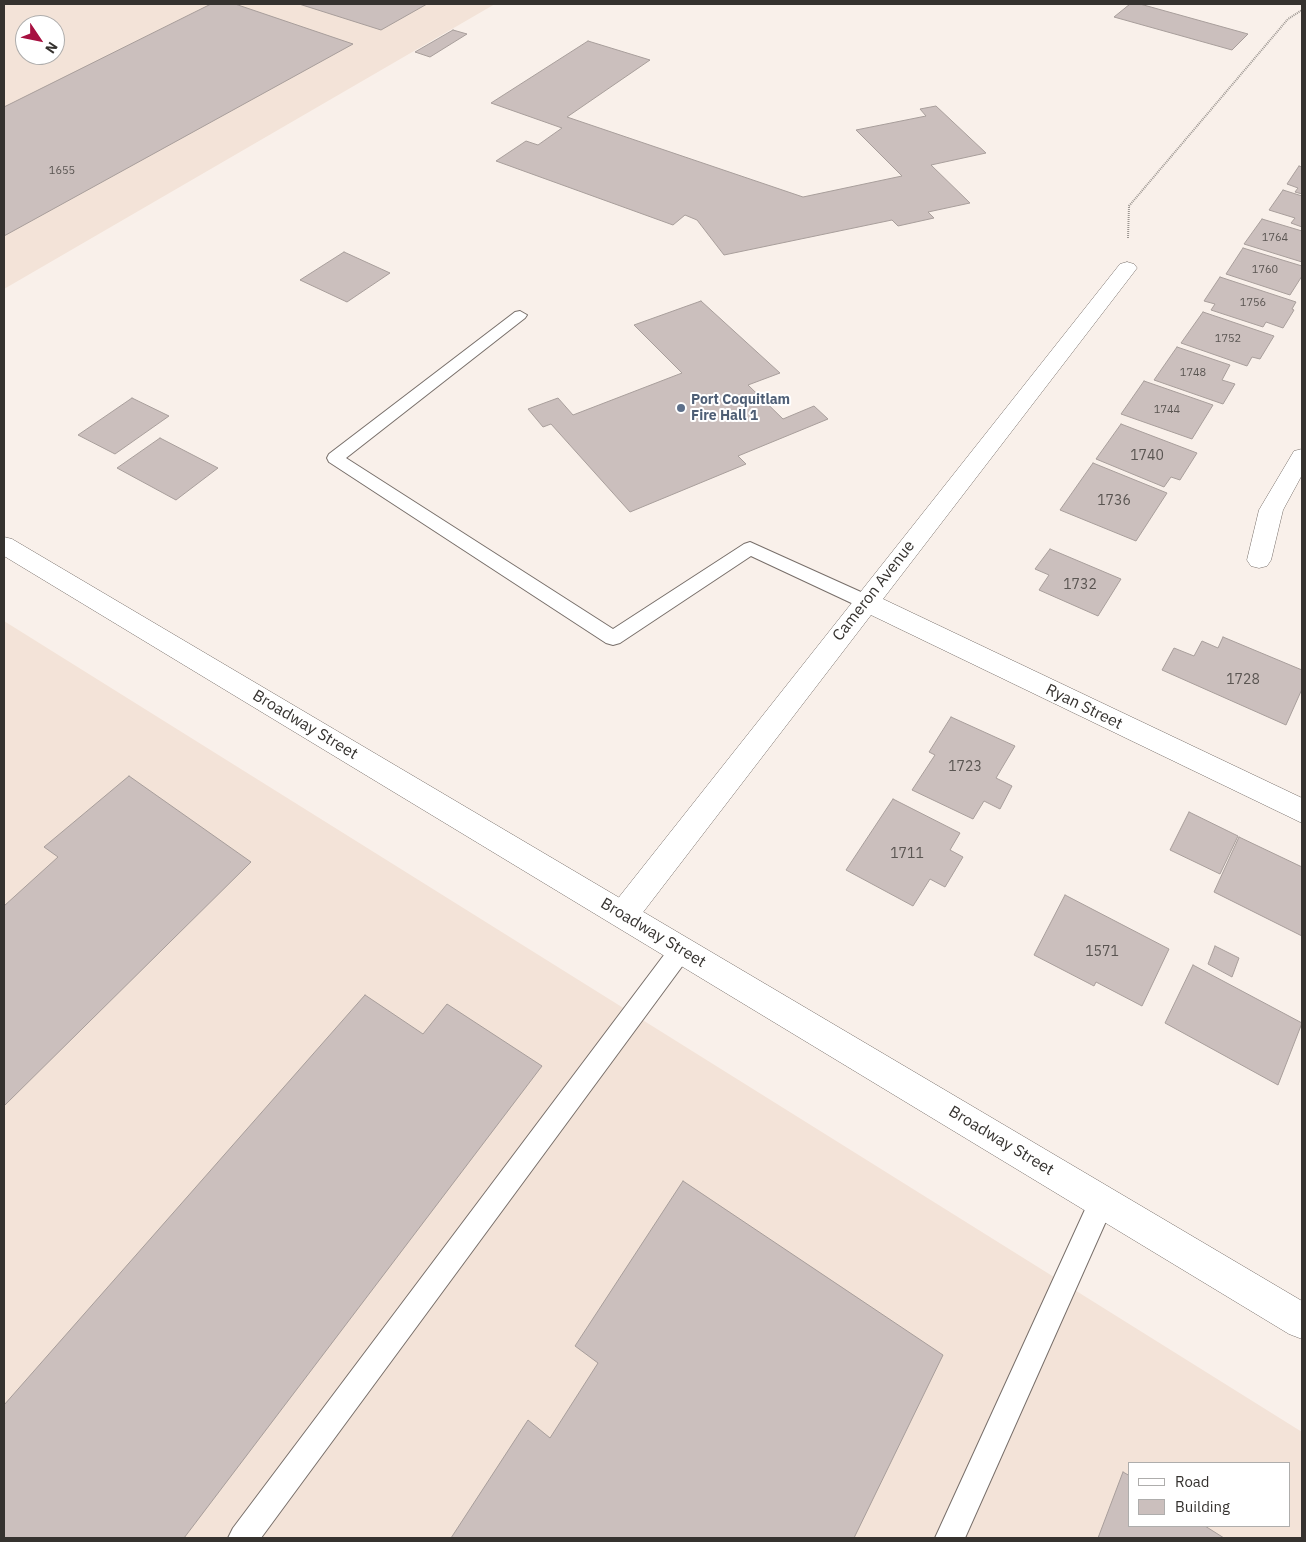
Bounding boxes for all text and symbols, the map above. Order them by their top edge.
north arrow [15,15,65,65]
text: N [41,39,62,57]
house number: 1655 [49,164,75,178]
house number: 1764 [1262,231,1288,245]
house number: 1760 [1252,263,1278,277]
house number: 1756 [1240,296,1266,310]
house number: 1752 [1215,332,1241,346]
house number: 1748 [1180,366,1206,380]
place label: Port Coquitlam Fire Hall 1 [691,392,790,424]
marker: Port Coquitlam Fire Hall 1 [675,402,687,414]
house number: 1744 [1154,403,1180,417]
house number: 1740 [1130,448,1164,464]
house number: 1736 [1097,493,1131,509]
street label: Cameron Avenue [829,537,919,645]
house number: 1732 [1063,577,1097,593]
house number: 1728 [1226,672,1260,688]
street label: Ryan Street [1042,680,1126,734]
street label: Broadway Street [249,686,361,764]
house number: 1723 [948,759,982,775]
house number: 1711 [890,846,924,862]
street label: Broadway Street [597,894,709,972]
house number: 1571 [1085,944,1119,960]
street label: Broadway Street [945,1102,1057,1180]
legend [1128,1462,1291,1527]
text: Road [1175,1472,1210,1491]
text: Building [1175,1497,1230,1516]

